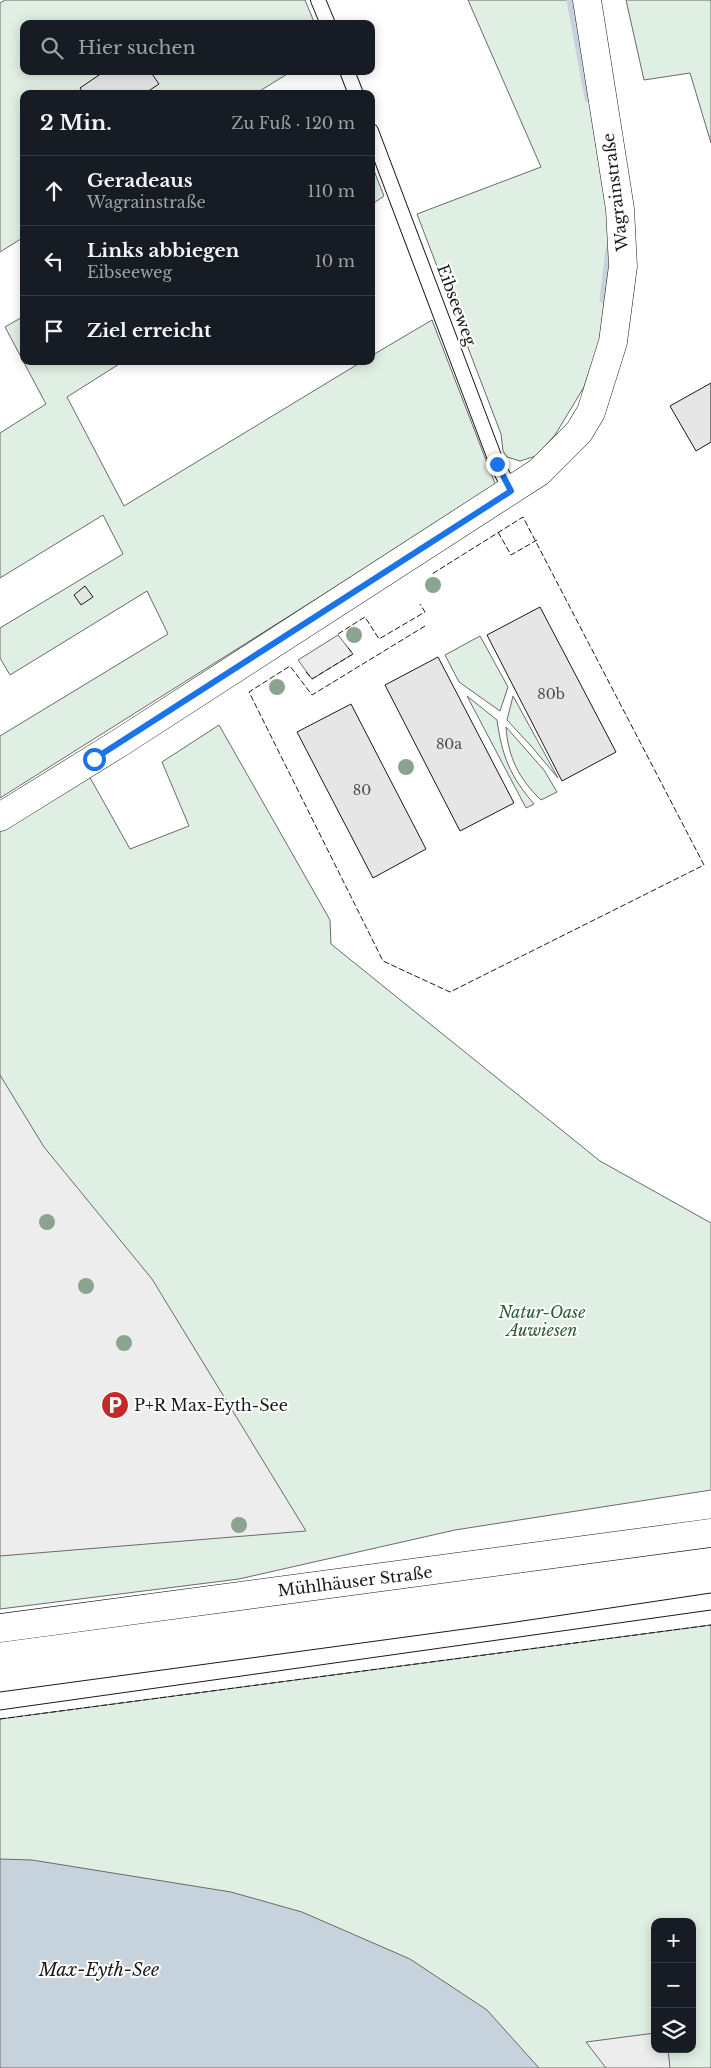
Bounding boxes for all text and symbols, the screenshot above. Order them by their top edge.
search box [20,20,375,75]
icon: search [38,34,66,62]
text: Hier suchen [78,36,196,59]
text: 2 Min. [40,110,112,136]
text: Zu Fuß · 120 m [231,113,355,133]
street label: Wagrainstraße [598,132,632,253]
text: Geradeaus [87,169,193,192]
icon: ahead [40,177,68,205]
text: 110 m [308,181,355,201]
text: Wagrainstraße [87,192,206,212]
text: Links abbiegen [87,239,239,262]
icon: left [40,247,68,275]
text: 10 m [315,251,355,271]
text: Eibseeweg [87,262,172,282]
street label: Eibseeweg [433,262,481,349]
icon: arrive [40,317,68,345]
text: Ziel erreicht [87,319,211,342]
route end [486,453,509,476]
house number: 80b [537,685,565,703]
house number: 80a [436,735,462,753]
route start [83,748,106,771]
house number: 80 [353,781,371,799]
park label: Natur-Oase Auwiesen [498,1302,586,1340]
parking icon: P+R Max-Eyth-See [100,1390,130,1420]
place label: P+R Max-Eyth-See [134,1395,288,1415]
street label: Mühlhäuser Straße [276,1562,434,1600]
map controls [651,1918,696,2053]
button: + [651,1918,696,1963]
water label: Max-Eyth-See [38,1959,159,1981]
button: − [651,1963,696,2008]
button: layers [651,2008,696,2053]

